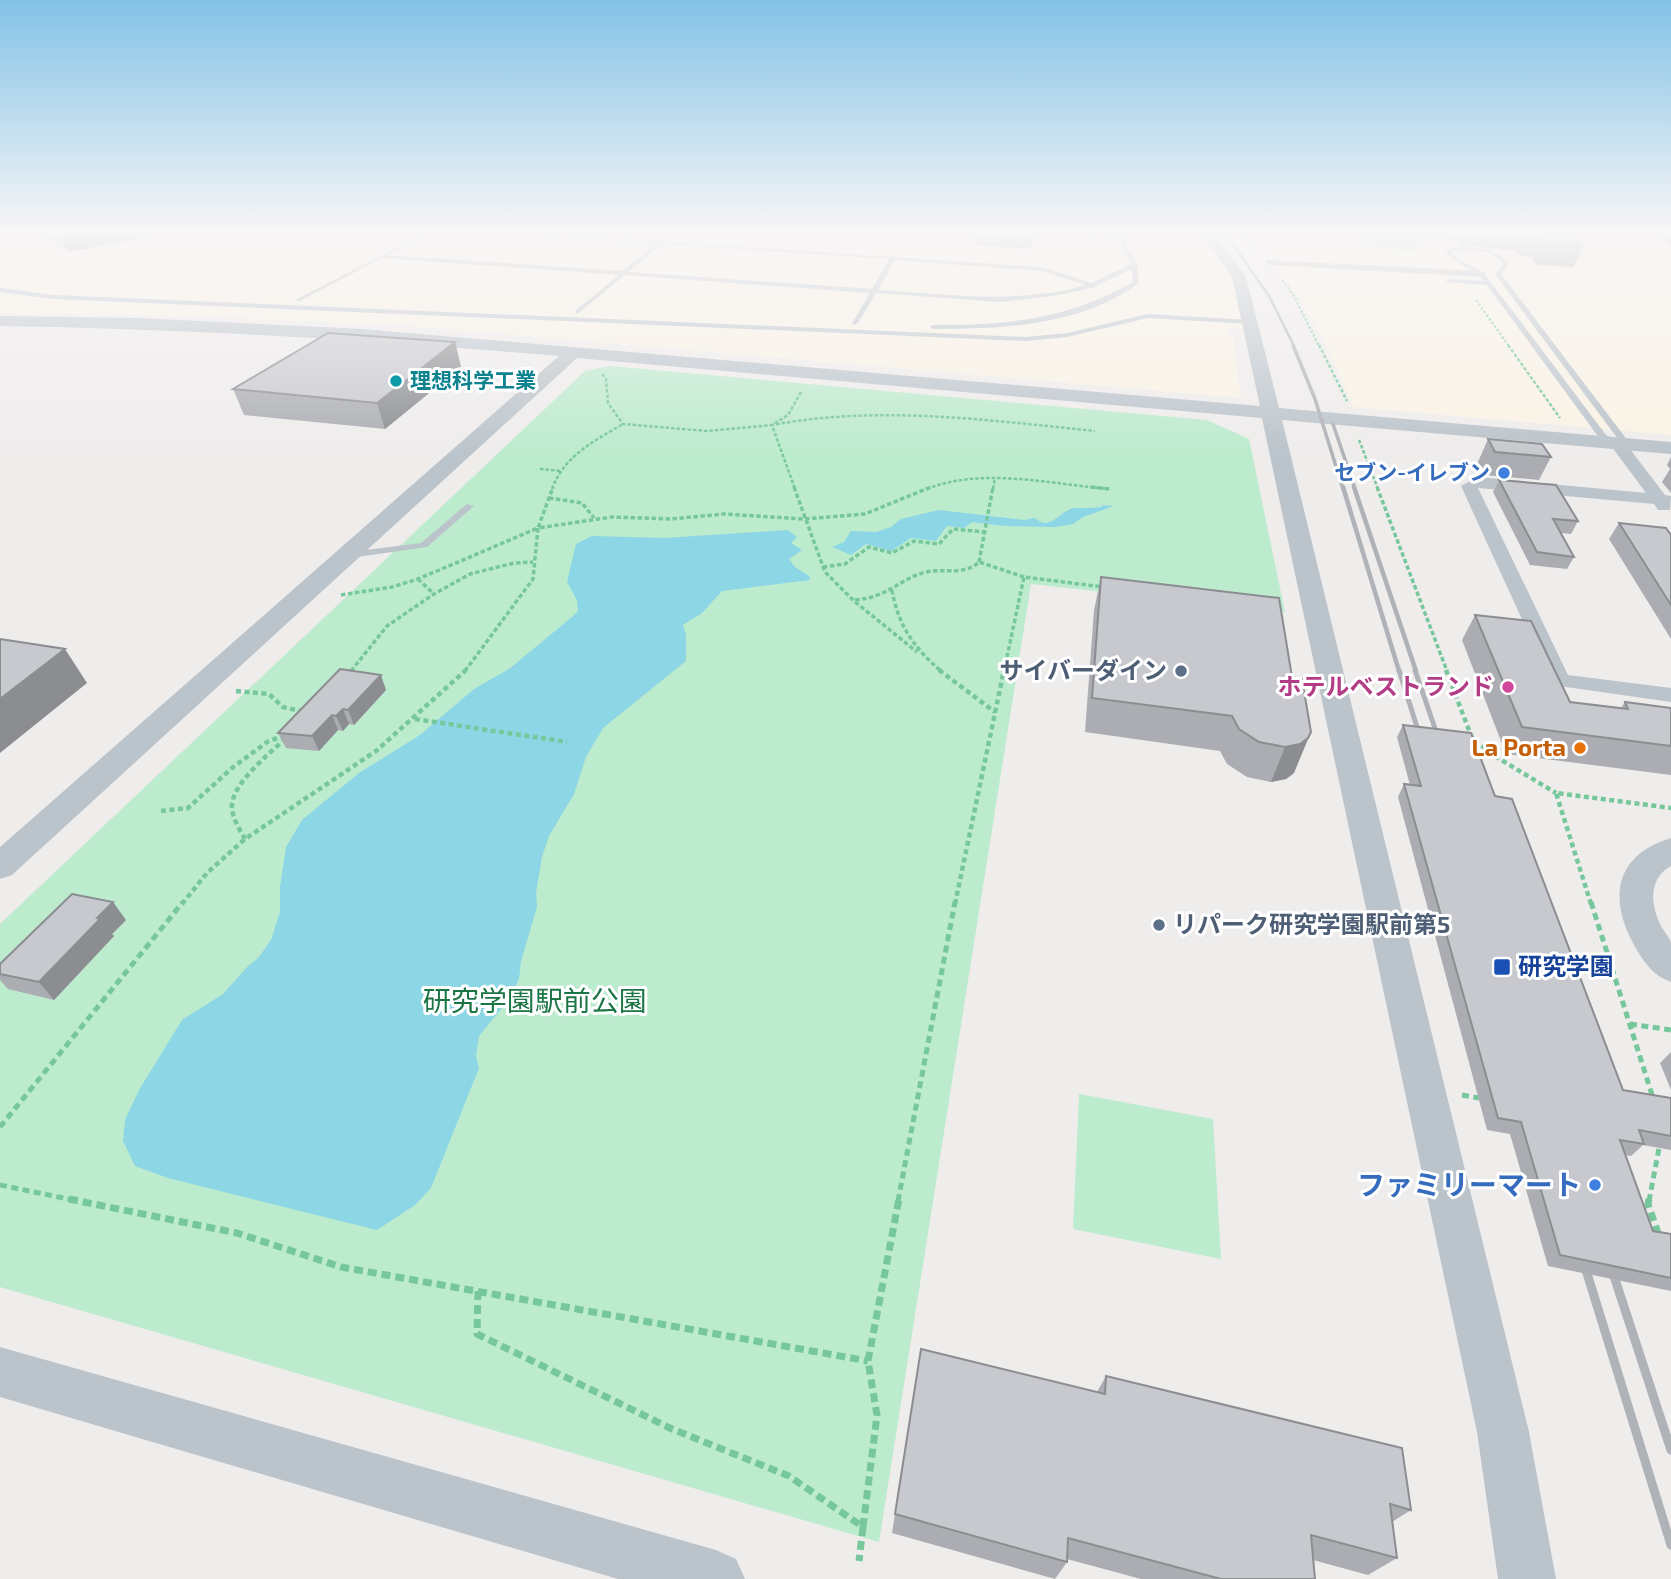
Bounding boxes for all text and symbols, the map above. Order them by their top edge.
place label: 理想科学工業 [410,367,536,392]
marker: 理想科学工業 [388,373,404,389]
place label: セブン-イレブン [1334,459,1490,484]
marker: セブン-イレブン [1496,465,1512,481]
place label: サイバーダイン [999,655,1167,684]
marker: サイバーダイン [1173,663,1189,679]
place label: ホテルベストランド [1278,671,1494,700]
marker: ホテルベストランド [1500,679,1516,695]
place label: La Porta [1472,732,1566,761]
marker: La Porta [1572,740,1588,756]
place label: リパーク研究学園駅前第5 [1173,909,1450,938]
marker: リパーク研究学園駅前第5 [1151,917,1167,933]
place label: 研究学園 [1518,951,1614,980]
marker: 研究学園 [1492,957,1512,977]
park label: 研究学園駅前公園 [423,983,647,1017]
place label: ファミリーマート [1357,1167,1581,1201]
marker: ファミリーマート [1587,1177,1603,1193]

